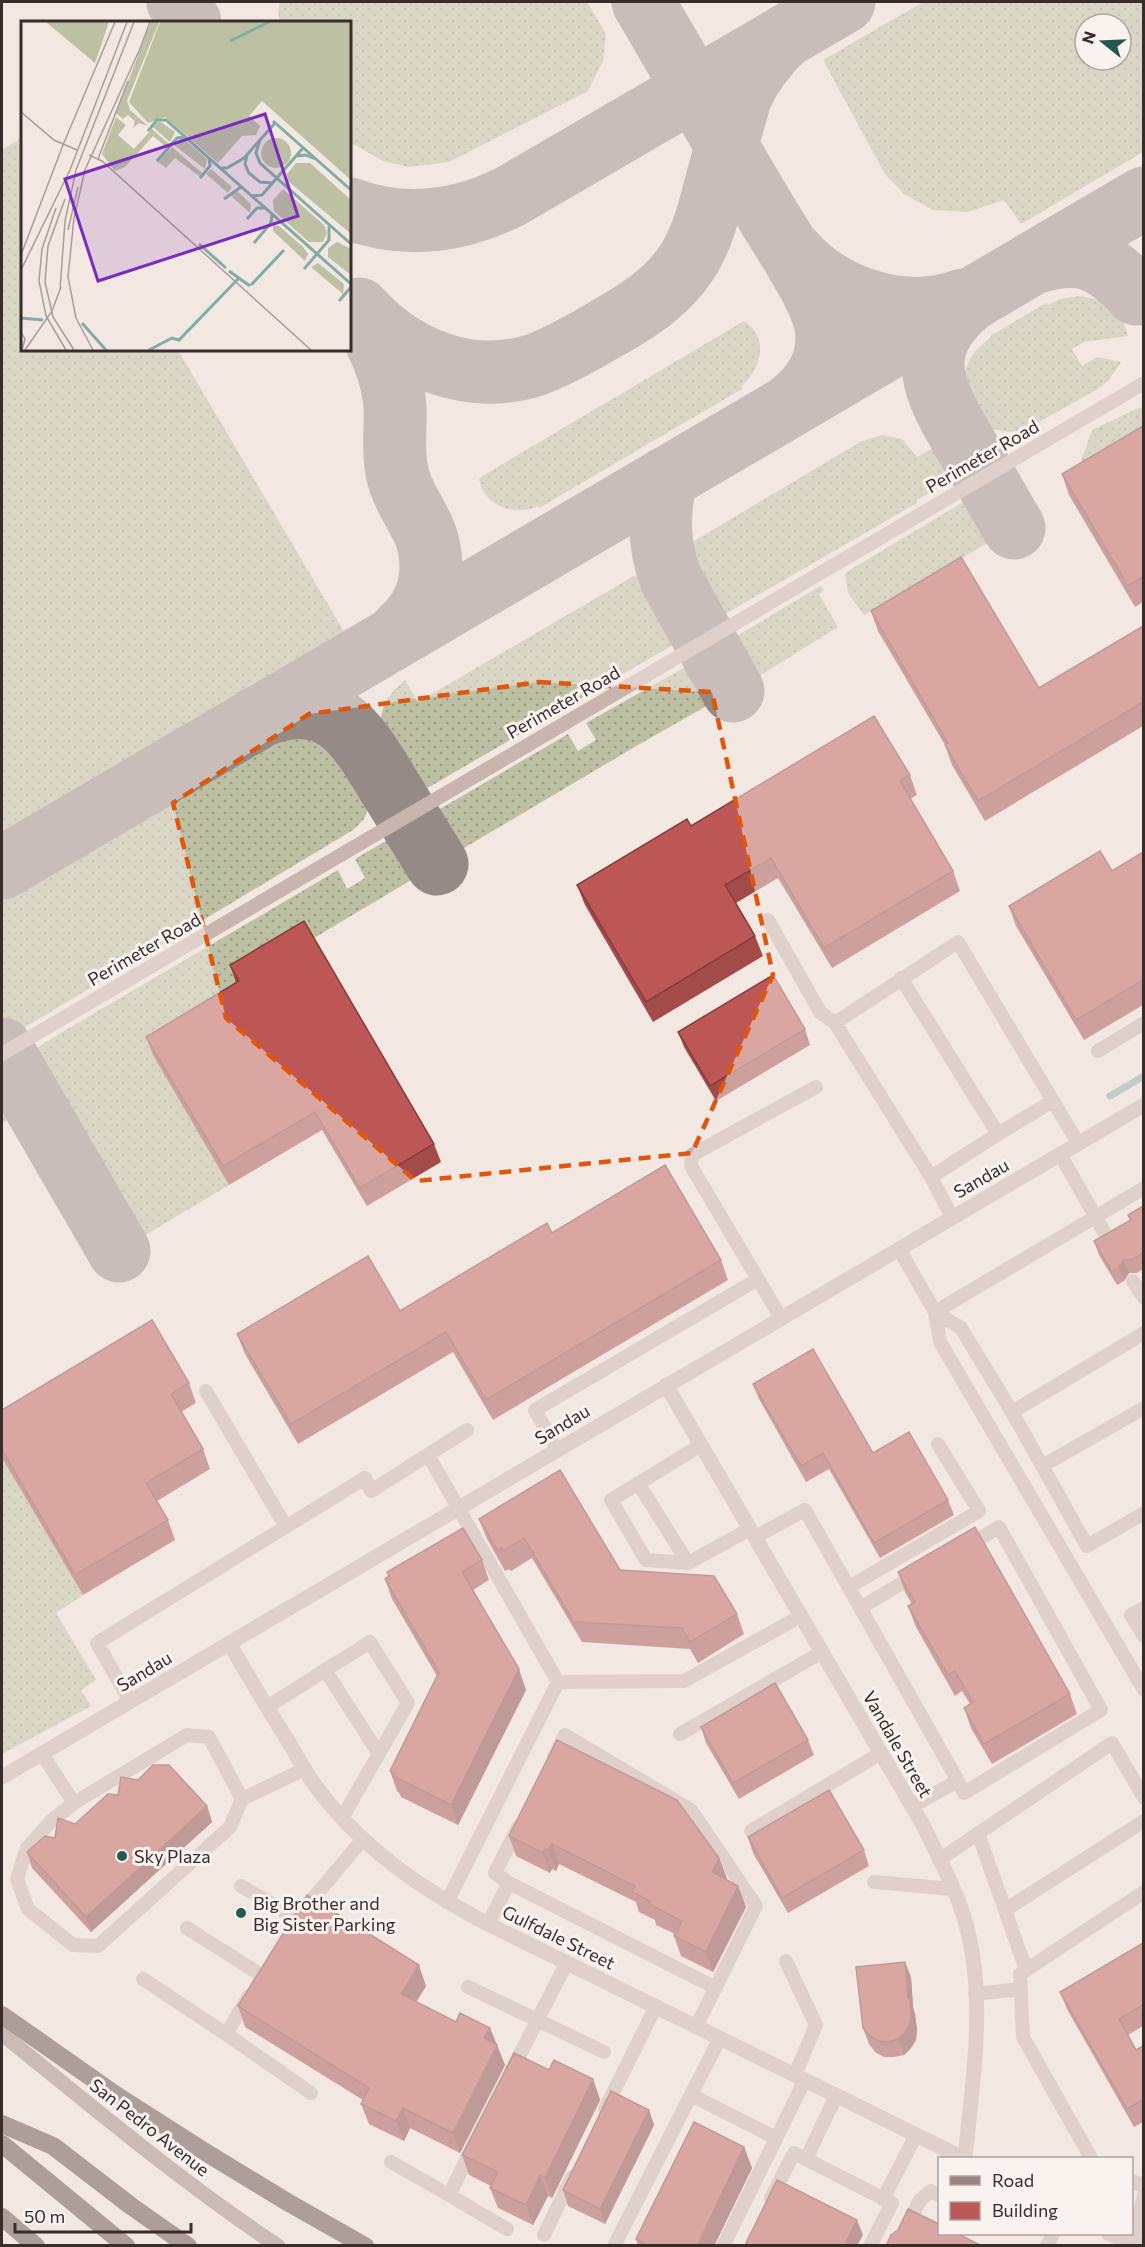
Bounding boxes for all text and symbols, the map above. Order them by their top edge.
north arrow [1073,12,1133,72]
inset map [21,21,351,351]
text: N [1077,29,1099,46]
street label: Perimeter Road [922,415,1042,497]
street label: Perimeter Road [503,661,623,743]
street label: Perimeter Road [84,908,204,990]
street label: Sandau [949,1153,1013,1203]
street label: Sandau [531,1399,593,1449]
street label: Sandau [113,1646,175,1696]
street label: Vandale Street [859,1687,937,1801]
place label: Sky Plaza [134,1845,211,1867]
marker: Sky Plaza [115,1849,129,1863]
place label: Big Brother and Big Sister Parking [253,1892,396,1935]
street label: Gulfdale Street [499,1900,619,1974]
marker: Big Brother and Big Sister Parking [234,1906,248,1920]
street label: San Pedro Avenue [86,2073,214,2181]
legend [938,2157,1133,2235]
text: Road [992,2169,1034,2191]
scale bar [15,2196,190,2234]
text: Building [992,2199,1058,2221]
text: 50 m [24,2205,65,2227]

